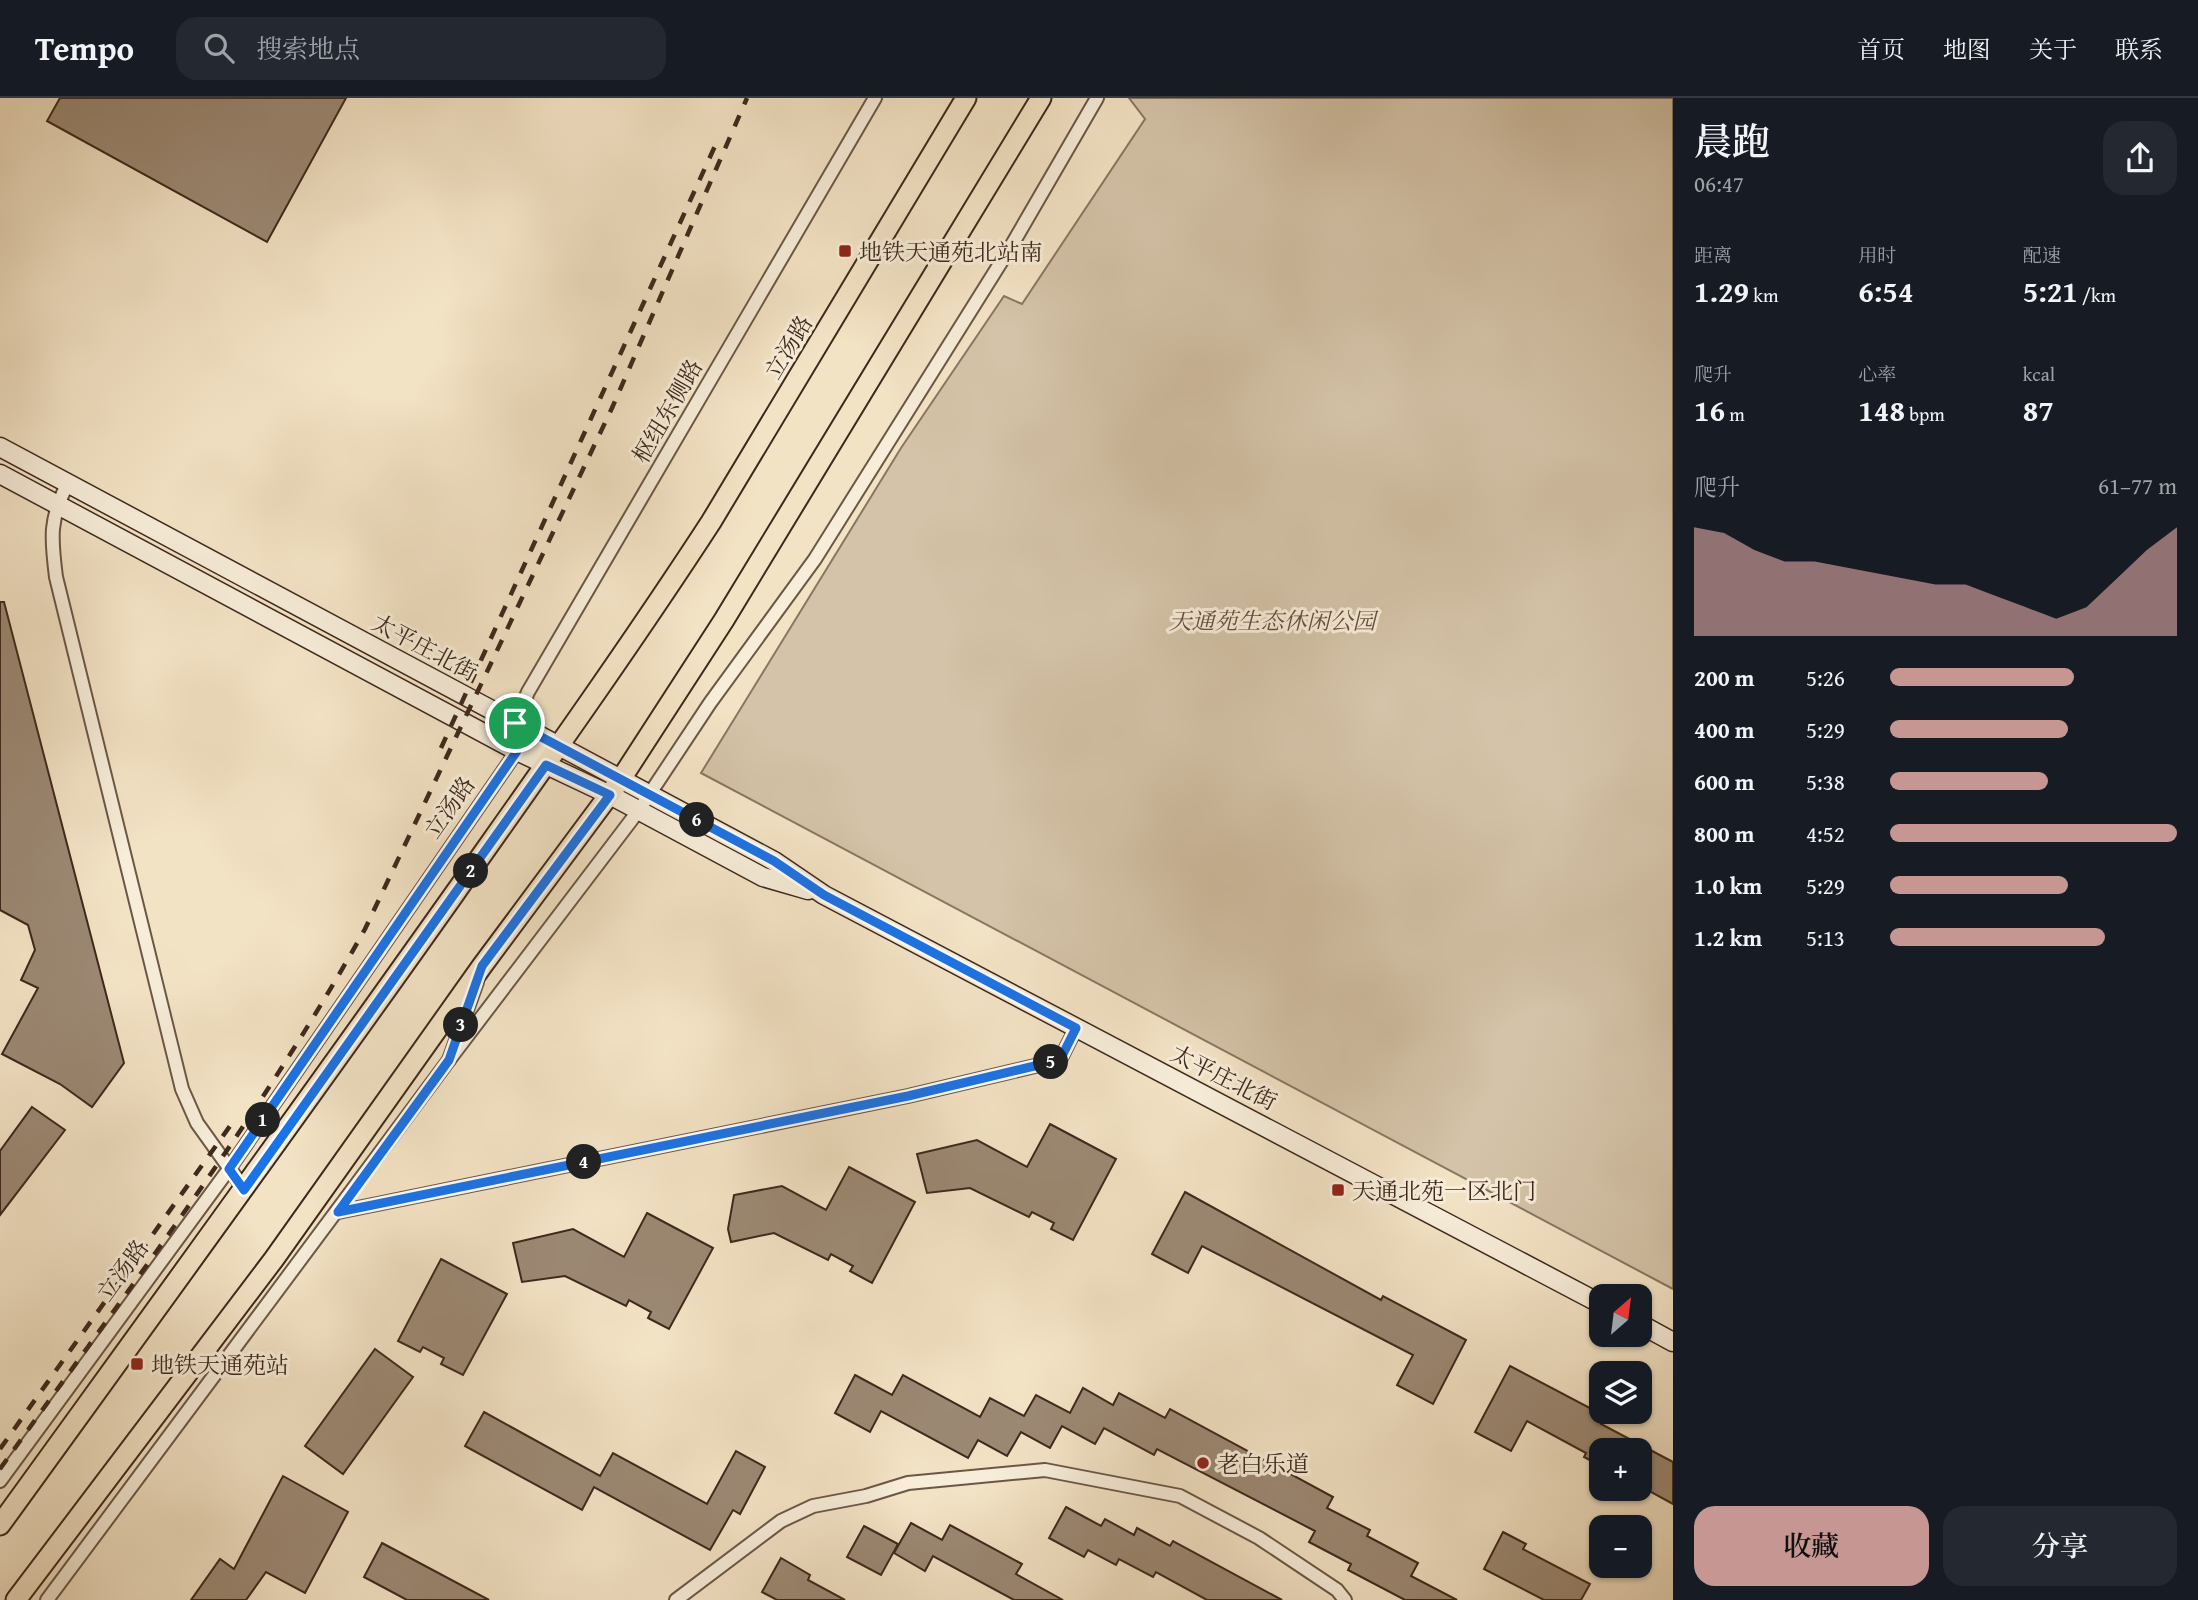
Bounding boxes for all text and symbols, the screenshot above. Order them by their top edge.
search box [176,17,666,80]
text: Tempo [35,24,134,72]
icon: search [200,29,238,67]
text: 搜索地点 [256,29,360,68]
text: 首页 [1857,32,1905,67]
text: 地图 [1943,32,1991,67]
text: 关于 [2029,32,2077,67]
text: 联系 [2115,32,2163,67]
text: 晨跑 [1694,113,1770,169]
button: share [2103,121,2177,195]
text: 06:47 [1694,167,1744,200]
place label: 地铁天通苑北站南 [859,235,1043,268]
text: 距离 [1694,241,1732,269]
text: 用时 [1858,241,1896,269]
text: 配速 [2023,241,2061,269]
marker: 地铁天通苑北站南 [837,243,853,259]
text: 1.29 [1694,269,1749,313]
text: 6:54 [1858,269,1913,313]
text: 5:21 [2023,269,2078,313]
text: km [1749,281,1778,309]
text: /km [2078,281,2116,309]
street label: 立汤路 [756,309,820,385]
street label: 枢纽东侧路 [624,353,710,469]
text: 爬升 [1694,360,1732,388]
text: 心率 [1858,360,1896,388]
text: kcal [2023,360,2055,388]
text: 16 [1694,388,1725,432]
text: 148 [1858,388,1905,432]
text: 87 [2023,388,2054,432]
text: m [1725,400,1745,428]
text: bpm [1905,400,1945,428]
text: 61–77 m [2098,469,2177,502]
text: 爬升 [1694,470,1740,503]
park label: 天通苑生态休闲公园 [1169,604,1380,637]
street label: 太平庄北街 [366,605,484,689]
text: 200 m [1694,661,1755,694]
text: 5:26 [1806,661,1845,694]
pin [485,693,545,753]
icon: arrive [496,704,534,742]
text: 400 m [1694,713,1755,746]
text: 5:29 [1806,713,1845,746]
text: 600 m [1694,765,1755,798]
text: 5:38 [1806,765,1845,798]
street label: 立汤路 [416,769,482,845]
pin: 6 [680,802,714,838]
text: 6 [692,805,701,833]
text: 800 m [1694,817,1755,850]
text: 4:52 [1806,817,1845,850]
pin: 2 [454,854,489,888]
text: 2 [466,856,475,884]
text: 1.0 km [1694,869,1762,902]
text: 5:29 [1806,869,1845,902]
text: 1.2 km [1694,921,1762,954]
text: 5:13 [1806,921,1845,954]
pin: 3 [444,1007,478,1042]
text: 3 [456,1010,465,1038]
street label: 太平庄北街 [1165,1036,1283,1118]
pin: 5 [1034,1044,1068,1080]
text: 5 [1046,1047,1055,1075]
pin: 1 [246,1102,280,1138]
text: 1 [258,1105,267,1133]
pin: 4 [566,1144,602,1180]
text: 4 [579,1147,588,1175]
place label: 天通北苑一区北门 [1352,1174,1536,1207]
marker: 天通北苑一区北门 [1330,1182,1346,1198]
street label: 立汤路 [88,1232,156,1308]
north arrow [1589,1284,1652,1348]
map controls [1589,1284,1652,1578]
place label: 地铁天通苑站 [151,1348,289,1381]
marker: 地铁天通苑站 [129,1356,145,1372]
button: layers [1589,1361,1652,1424]
button: + [1589,1438,1652,1501]
place label: 老白乐道 [1217,1447,1309,1480]
marker: 老白乐道 [1195,1455,1211,1471]
button: 收藏 [1694,1506,1929,1586]
button: 分享 [1943,1506,2177,1586]
button: − [1589,1515,1652,1578]

